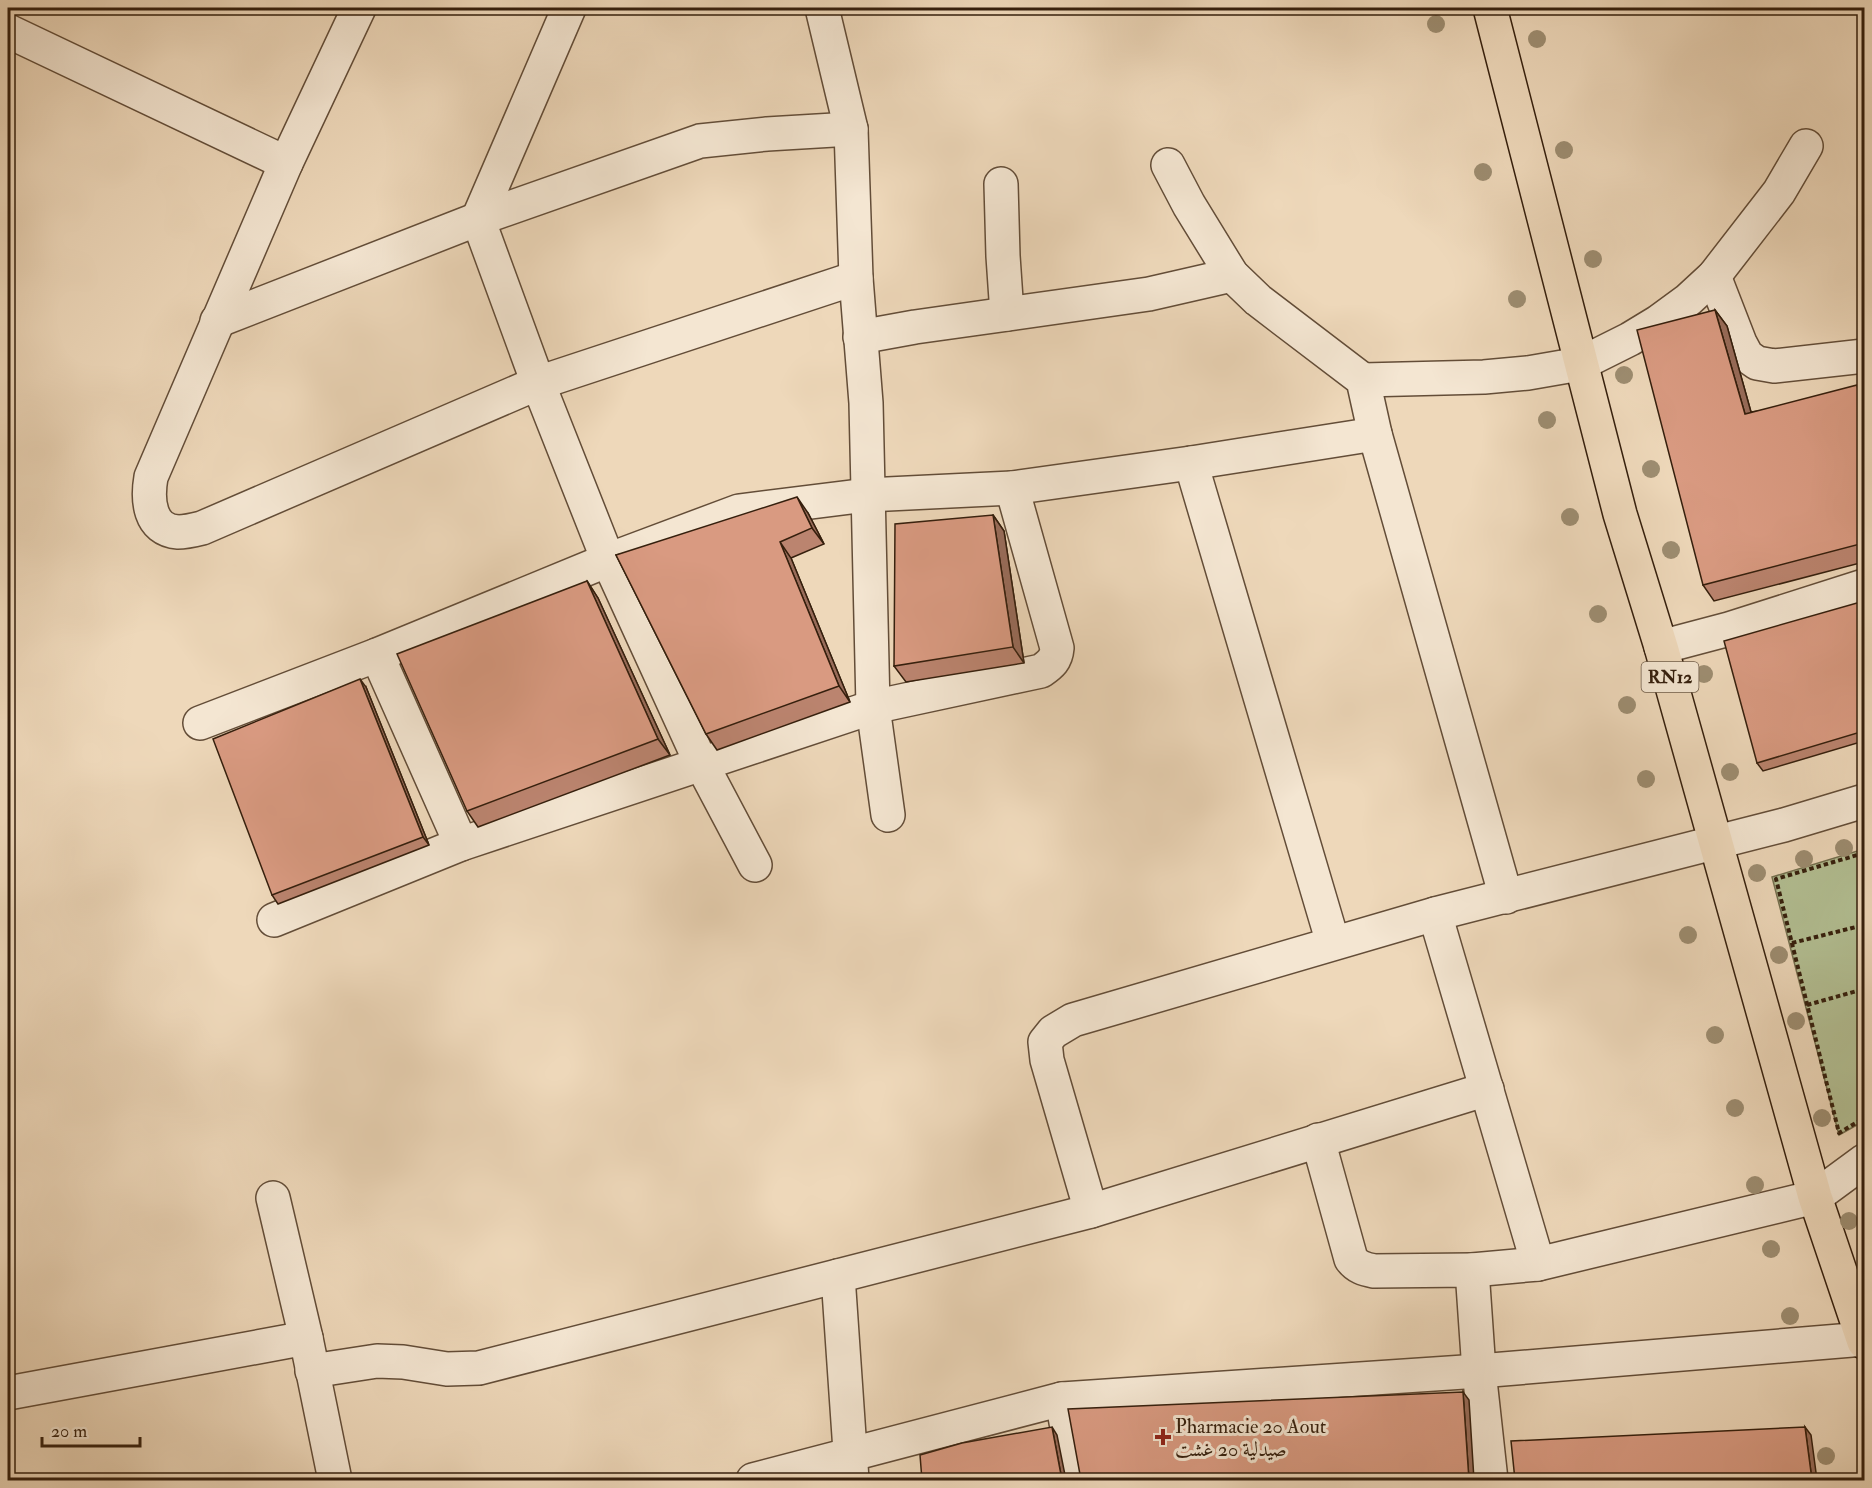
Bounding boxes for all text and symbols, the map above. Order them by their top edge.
road number: RN12 [1642,662,1698,692]
scale bar [42,1410,140,1448]
place label: Pharmacie 20 Aout صيدلية 20 غشت [1175,1414,1327,1462]
text: 20 m [51,1420,87,1443]
marker: Pharmacie 20 Aout صيدلية 20 غشت [1156,1430,1170,1444]

